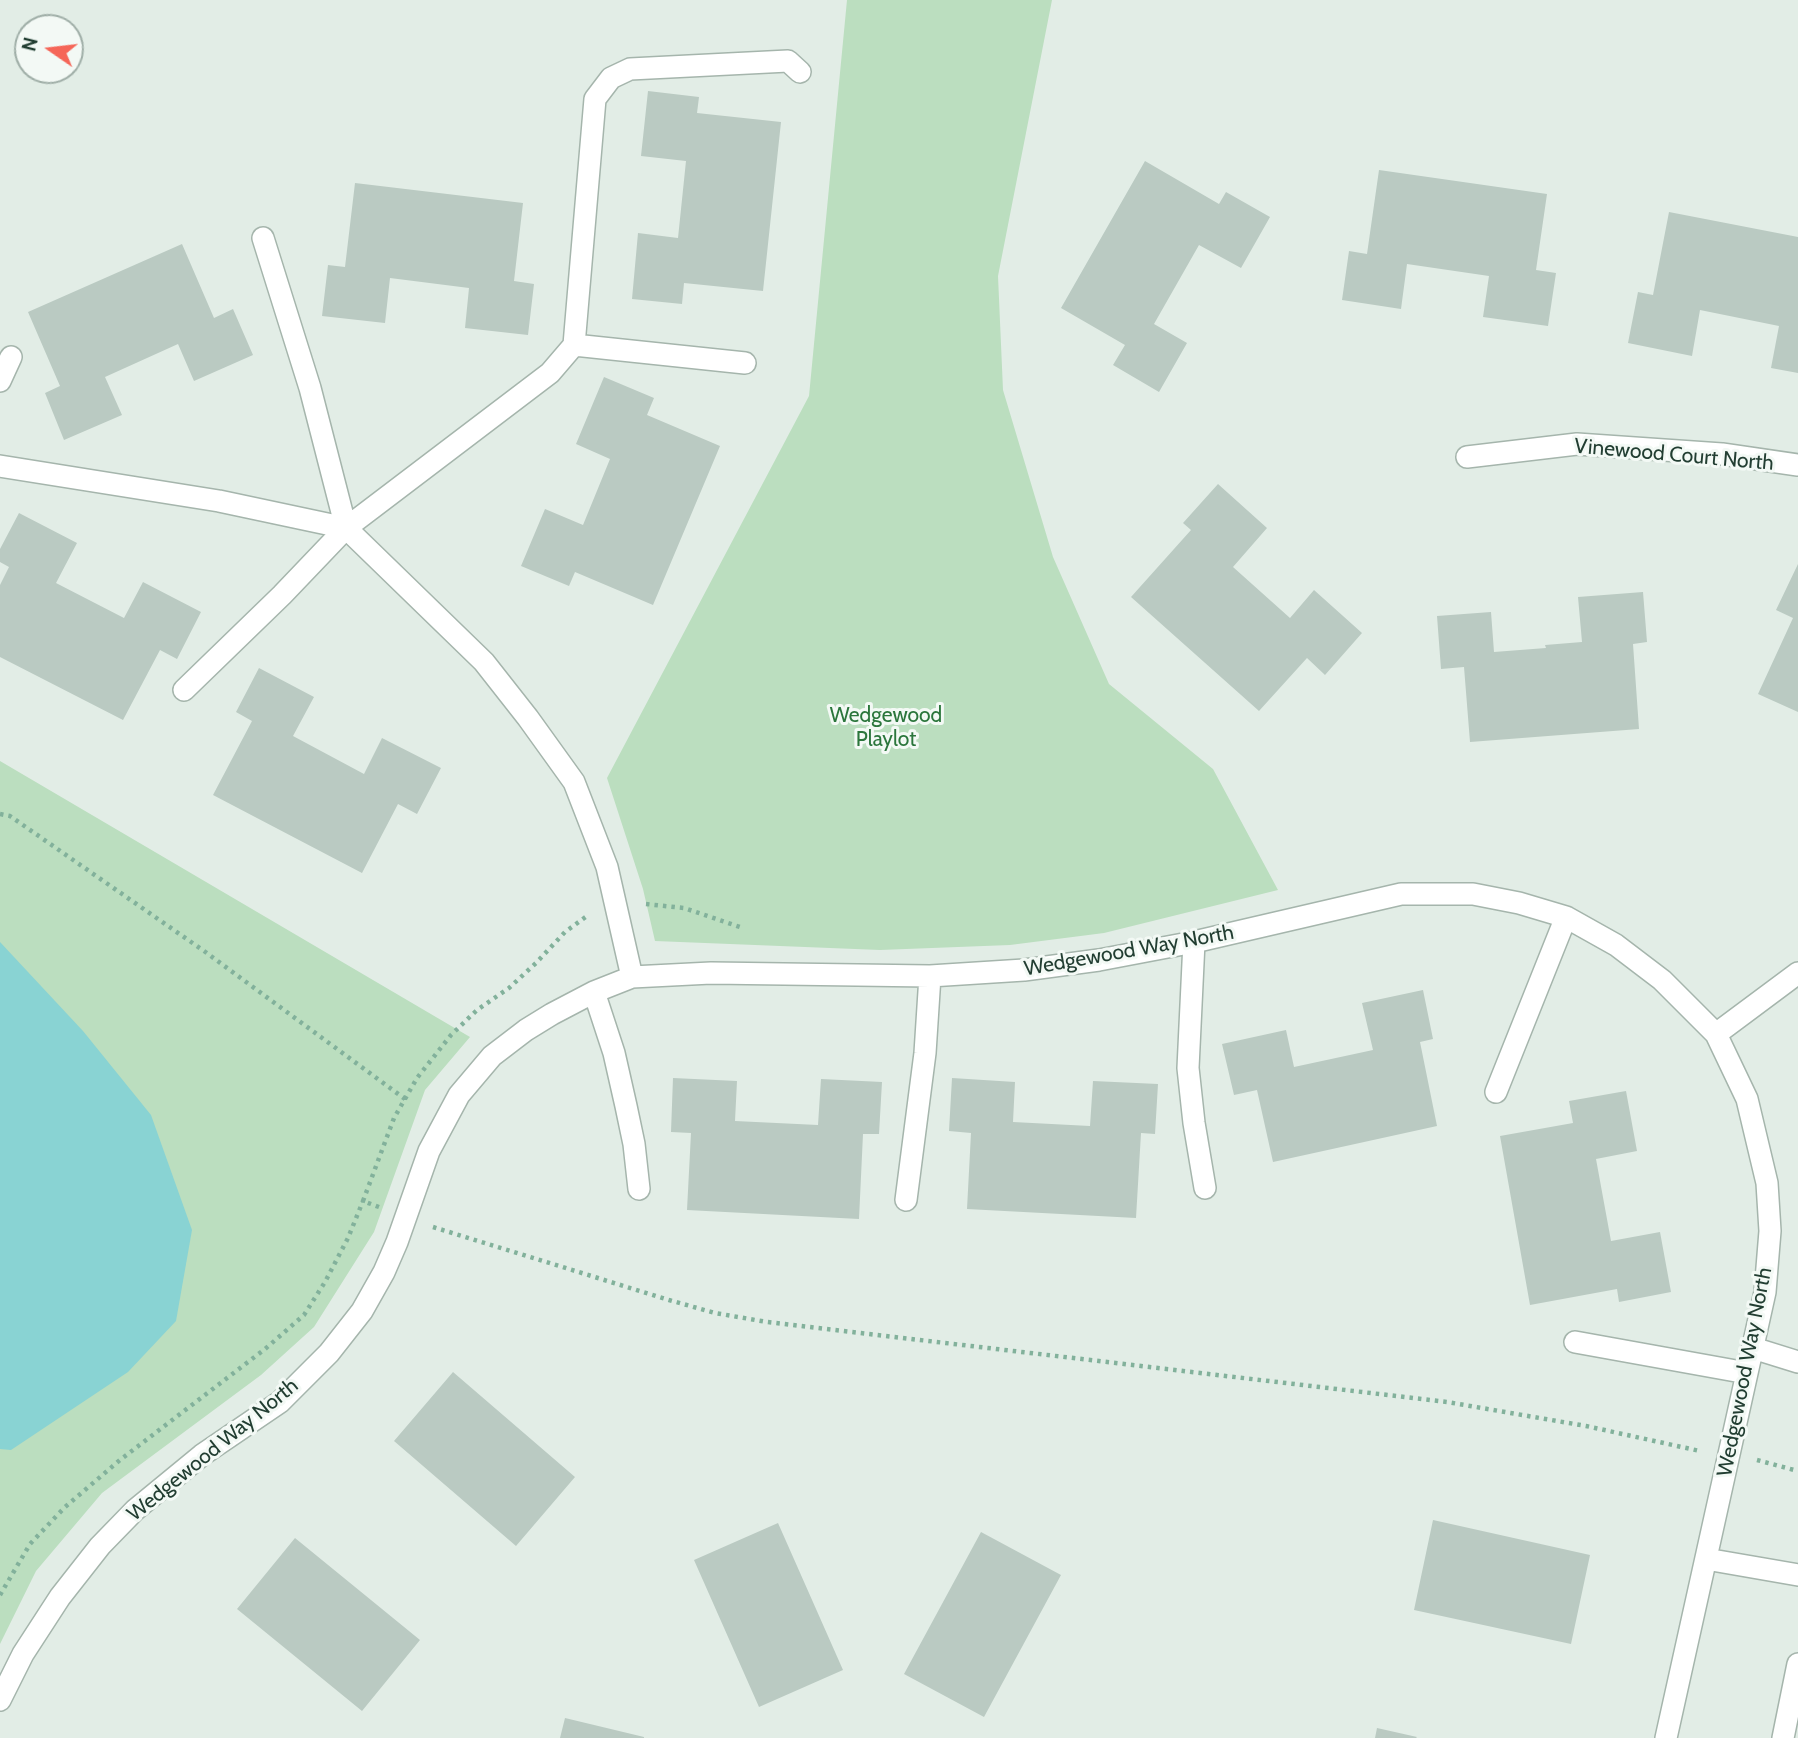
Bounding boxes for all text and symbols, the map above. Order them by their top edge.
north arrow [14,14,84,84]
text: N [17,35,43,54]
street label: Vinewood Court North [1573,434,1775,476]
park label: Wedgewood Playlot [830,703,942,753]
street label: Wedgewood Way North [1022,920,1236,982]
street label: Wedgewood Way North [1712,1265,1778,1479]
street label: Wedgewood Way North [123,1373,303,1527]

